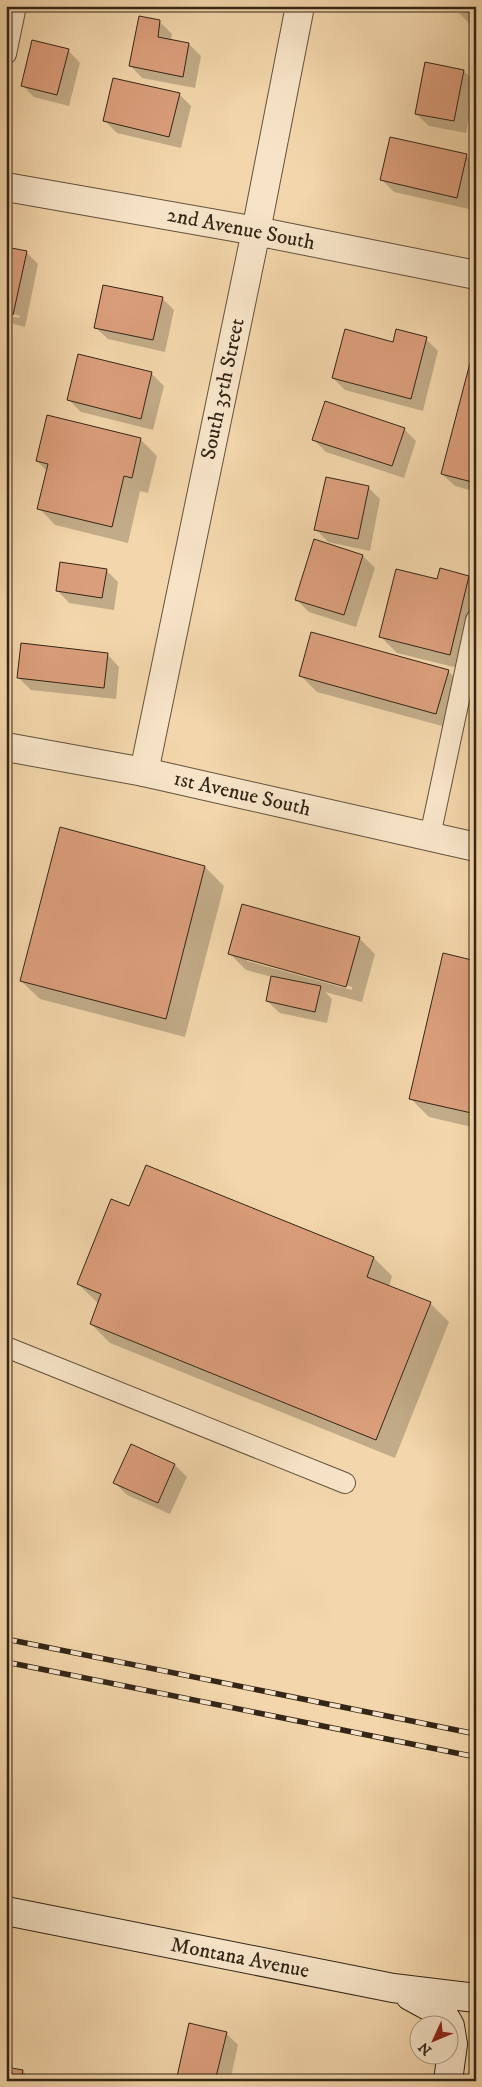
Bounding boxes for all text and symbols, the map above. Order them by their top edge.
street label: 2nd Avenue South [165,202,317,256]
street label: South 35th Street [195,316,251,462]
street label: 1st Avenue South [171,766,313,822]
street label: Montana Avenue [169,1932,312,1984]
north arrow [410,2014,460,2064]
text: N [415,2038,436,2059]

